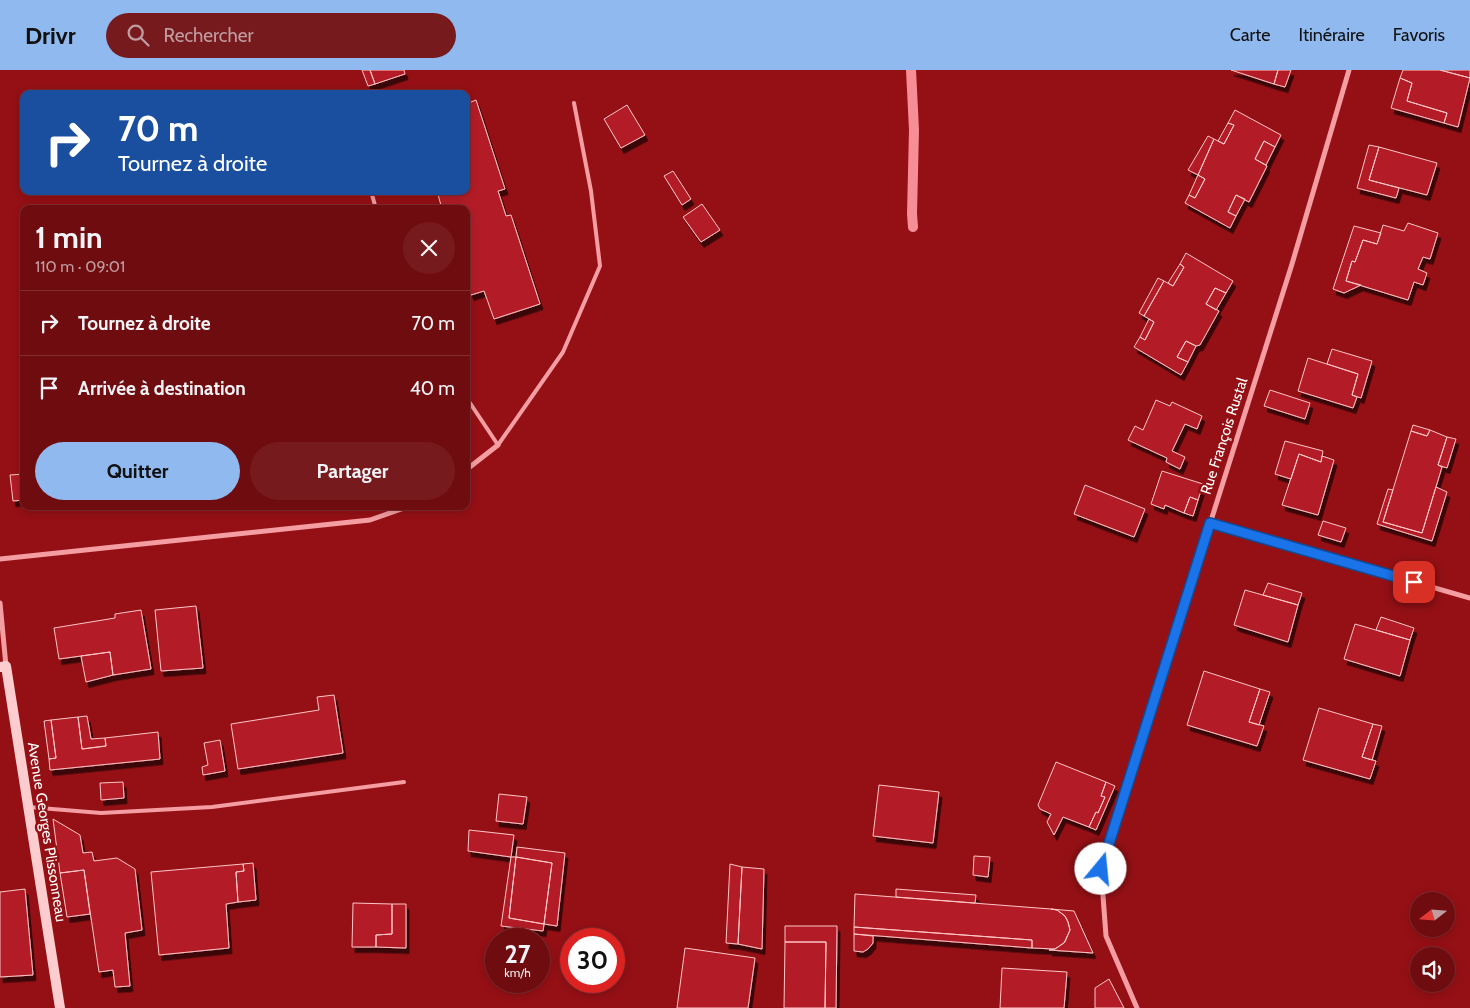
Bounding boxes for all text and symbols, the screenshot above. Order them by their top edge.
search box [106,13,456,58]
text: Drivr [25,21,76,50]
icon: search [124,21,152,49]
text: Rechercher [164,24,253,47]
text: Carte [1230,24,1270,46]
text: Itinéraire [1298,24,1365,46]
text: Favoris [1393,24,1445,46]
text: 70 m [118,107,199,150]
icon: right [35,110,100,175]
text: Tournez à droite [118,150,267,177]
text: 1 min [35,219,103,256]
button: close [403,222,455,274]
text: 110 m · 09:01 [35,257,125,276]
icon: right [35,309,63,337]
text: Tournez à droite [78,312,211,335]
text: 70 m [411,312,455,335]
icon: arrive [35,374,63,402]
street label: Rue François Rustal [1197,375,1251,497]
text: Arrivée à destination [78,377,246,400]
text: 40 m [410,377,455,400]
button: Quitter [35,442,240,500]
button: Partager [250,442,455,500]
pin [1393,561,1435,603]
icon: arrive [1400,568,1428,596]
street label: Avenue Georges Plissonneau [24,741,70,923]
position arrow [1074,842,1126,894]
north arrow [1410,892,1455,938]
map controls [1410,892,1455,992]
speed limit sign: 30 [560,928,625,993]
text: 27 [505,939,530,969]
button: sound [1410,947,1455,992]
text: km/h [504,965,531,980]

